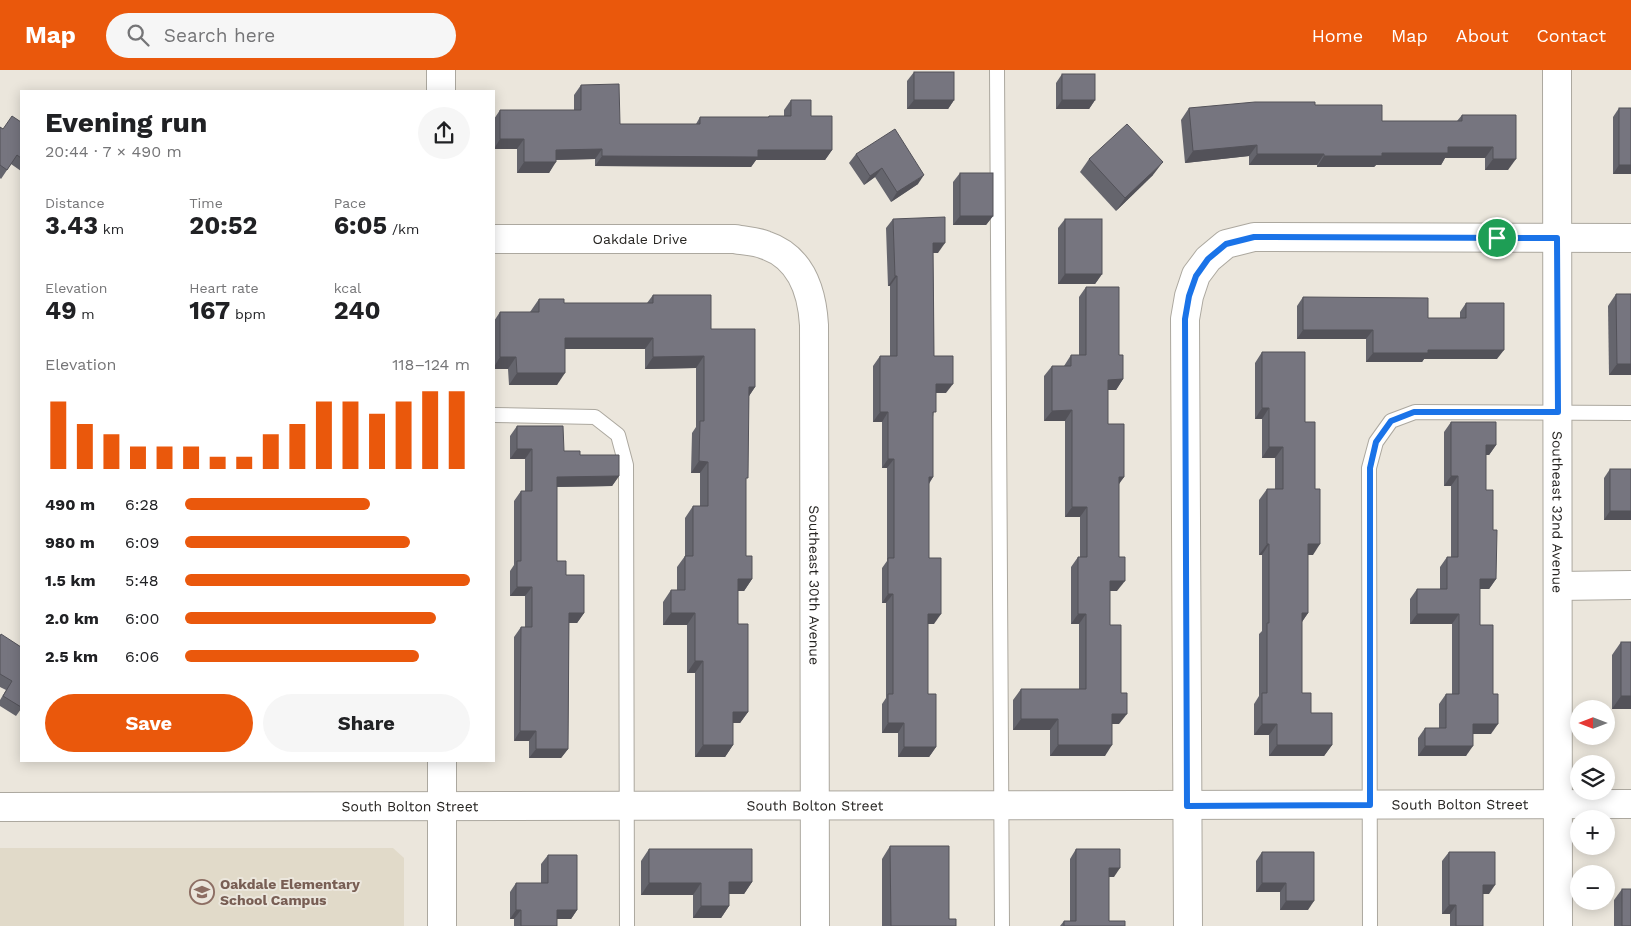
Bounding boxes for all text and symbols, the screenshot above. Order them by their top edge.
search box [106,13,456,58]
text: Map [25,21,76,49]
icon: search [124,21,152,49]
text: Search here [164,24,275,47]
text: Home [1312,25,1363,46]
text: Map [1391,25,1428,46]
text: About [1456,25,1508,46]
text: Contact [1536,25,1606,46]
text: Evening run [45,106,207,139]
button: share [418,107,470,159]
text: 20:44 · 7 × 490 m [45,142,182,161]
text: Distance [45,195,105,211]
text: Time [189,195,223,211]
text: Pace [334,195,366,211]
text: 3.43 [45,211,98,240]
text: 20:52 [189,211,257,240]
text: 6:05 [334,211,387,240]
pin [1476,217,1518,259]
text: km [98,221,124,237]
text: /km [387,221,419,237]
icon: arrive [1483,224,1511,252]
street label: Oakdale Drive [593,231,687,247]
text: Elevation [45,280,108,296]
text: Heart rate [189,280,259,296]
text: kcal [334,280,361,296]
text: 49 [45,296,77,325]
text: 167 [189,296,230,325]
text: 240 [334,296,381,325]
text: m [77,306,95,322]
text: bpm [230,306,266,322]
text: Elevation [45,355,116,374]
text: 118–124 m [392,355,470,374]
street label: Southeast 32nd Avenue [1549,431,1566,593]
text: 490 m [45,495,95,514]
text: 6:28 [125,495,159,514]
street label: Southeast 30th Avenue [806,505,823,665]
text: 980 m [45,533,95,552]
text: 6:09 [125,533,159,552]
text: 1.5 km [45,571,95,590]
text: 5:48 [125,571,159,590]
text: 2.0 km [45,609,99,628]
text: 6:00 [125,609,159,628]
text: 2.5 km [45,647,98,666]
text: 6:06 [125,647,159,666]
button: Save [45,694,253,752]
button: Share [263,694,470,752]
north arrow [1570,700,1615,745]
map controls [1570,700,1615,910]
button: layers [1570,755,1615,800]
street label: South Bolton Street [1392,796,1529,812]
street label: South Bolton Street [747,797,884,814]
street label: South Bolton Street [342,798,479,814]
button: + [1570,810,1615,855]
button: − [1570,865,1615,910]
place label: Oakdale Elementary School Campus [220,876,360,908]
school or university icon: Oakdale Elementary School Campus [189,879,215,905]

